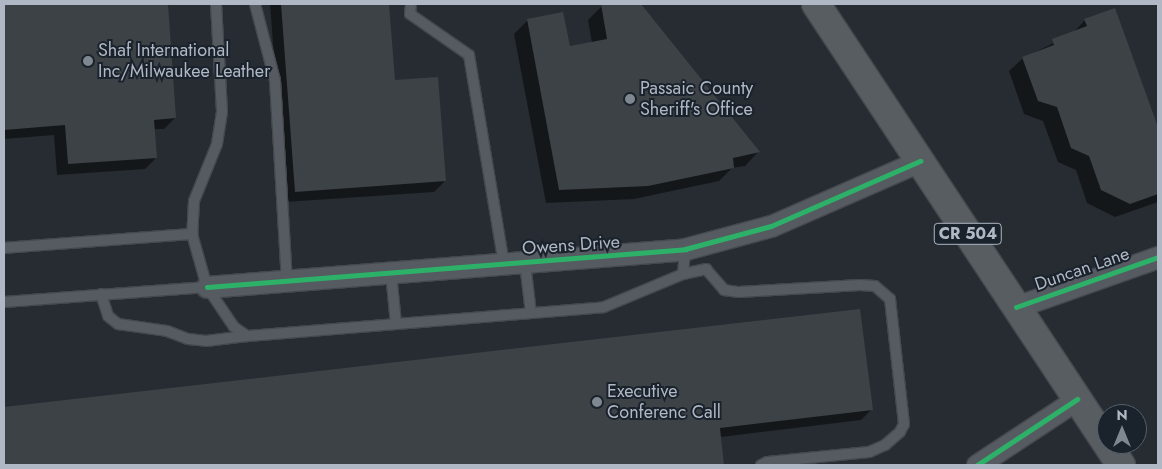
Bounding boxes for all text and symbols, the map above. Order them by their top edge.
place label: Shaf International Inc/Milwaukee Leather [98,40,270,82]
marker: Shaf International Inc/Milwaukee Leather [82,55,94,67]
place label: Passaic County Sheriff's Office [640,78,753,120]
marker: Passaic County Sheriff's Office [624,93,636,105]
road number: CR 504 [933,220,1003,248]
street label: Owens Drive [521,231,621,259]
street label: Duncan Lane [1032,243,1132,295]
place label: Executive Conferenc Call [607,381,721,424]
marker: Executive Conferenc Call [591,396,603,408]
north arrow [1097,404,1147,454]
text: N [1116,405,1128,425]

